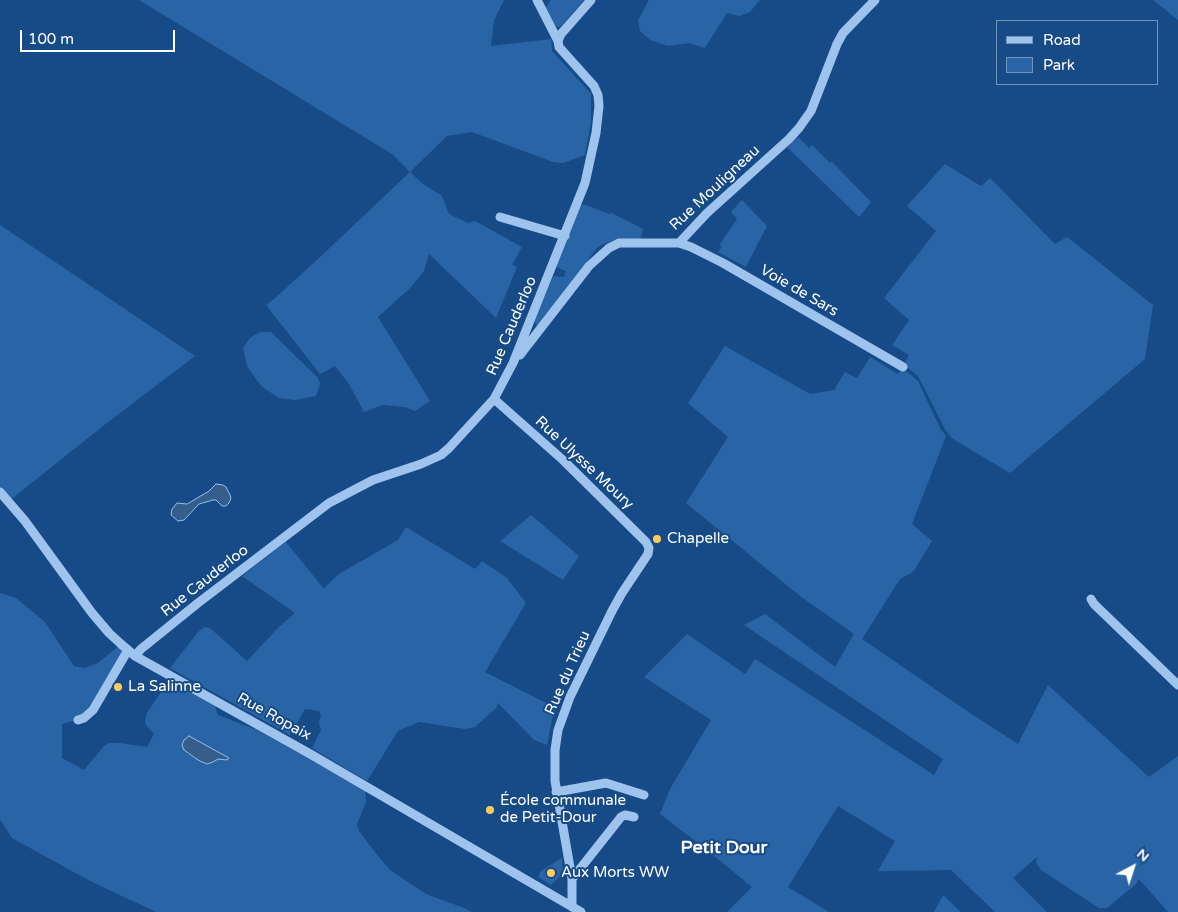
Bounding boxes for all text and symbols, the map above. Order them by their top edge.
scale bar [22,20,178,52]
legend [996,20,1158,85]
text: 100 m [28,30,74,48]
text: Road [1043,31,1081,49]
text: Park [1043,56,1075,74]
street label: Rue Mouligneau [666,142,764,234]
street label: Voie de Sars [757,261,841,321]
street label: Rue Cauderloo [483,274,541,378]
street label: Rue Ulysse Moury [531,413,637,513]
place label: Chapelle [667,530,729,548]
marker: Chapelle [651,533,663,545]
street label: Rue Cauderloo [158,541,252,621]
street label: Rue du Trieu [541,628,595,718]
place label: La Salinne [128,678,201,696]
marker: La Salinne [112,681,124,693]
street label: Rue Ropaix [234,689,314,745]
place label: École communale de Petit-Dour [500,792,626,827]
marker: École communale de Petit-Dour [484,804,496,816]
district label: Petit Dour [681,837,767,859]
north arrow [1108,842,1158,892]
text: N [1133,845,1153,865]
place label: Aux Morts WW [561,864,669,882]
marker: Aux Morts WW [545,867,557,879]

